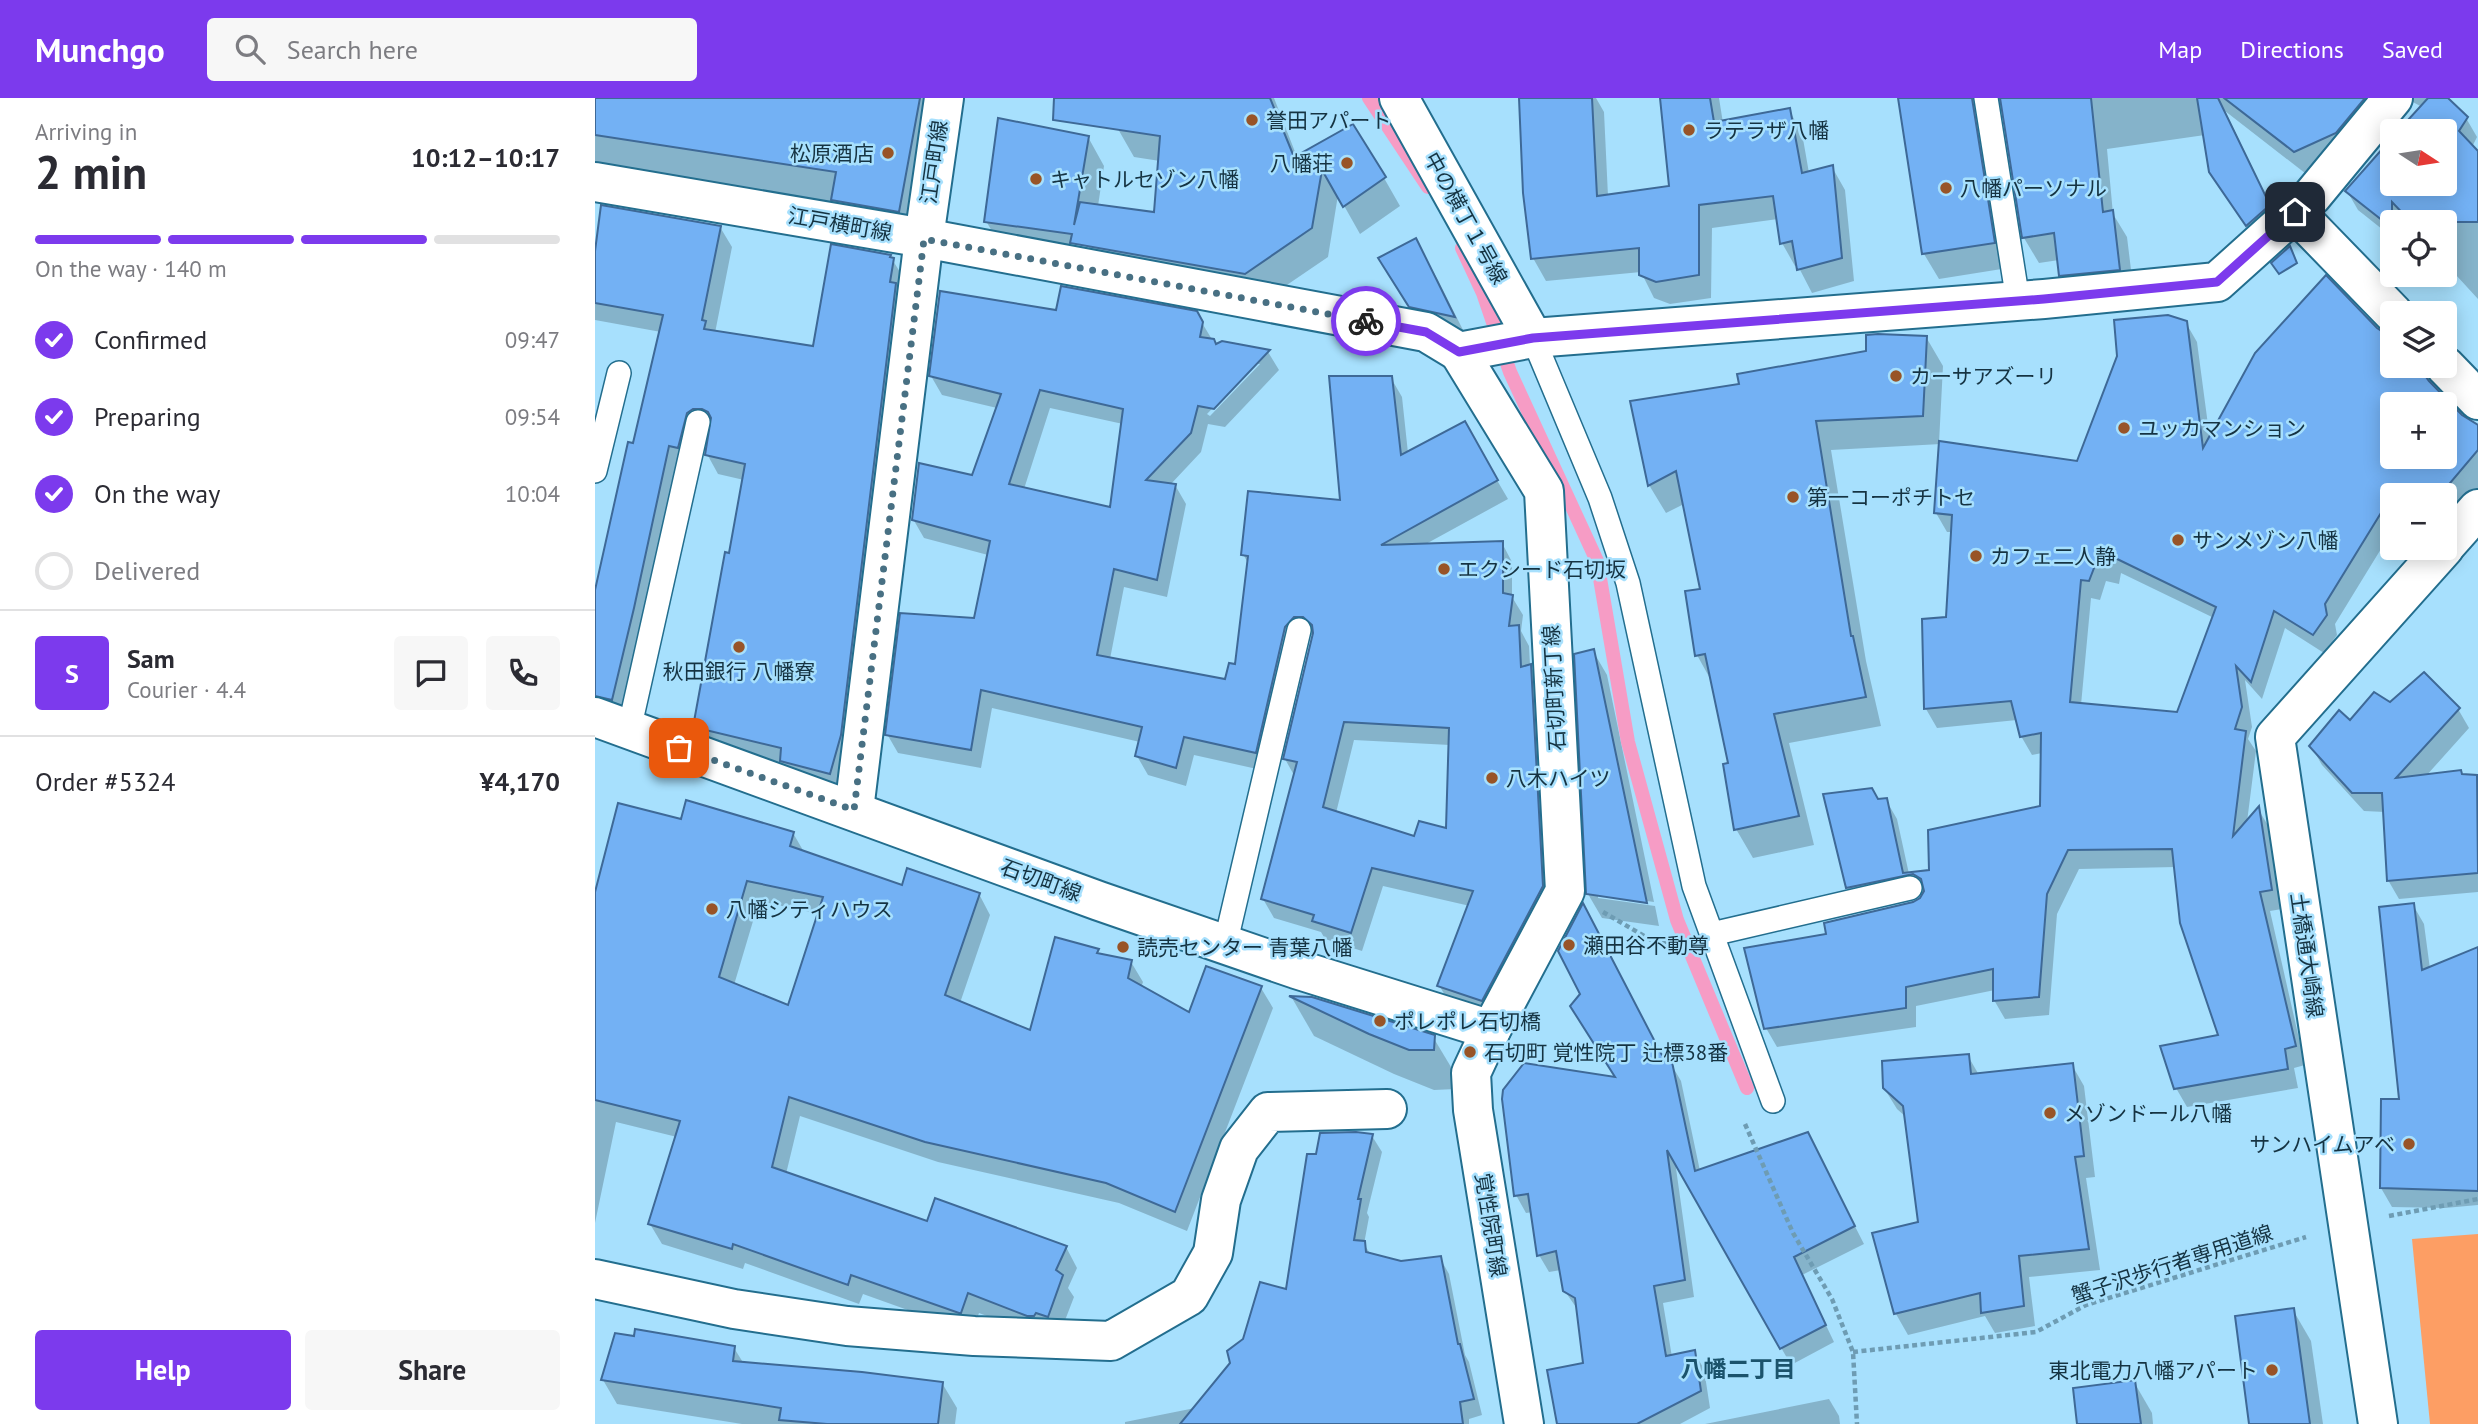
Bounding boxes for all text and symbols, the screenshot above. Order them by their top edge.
search box [207,18,697,81]
text: Munchgo [35,28,165,71]
icon: search [231,30,269,68]
text: Search here [287,33,418,66]
text: Map [2158,34,2202,65]
text: Directions [2240,34,2344,65]
text: Saved [2382,34,2443,65]
place label: 誉田アパート [1266,107,1392,134]
marker: 誉田アパート [1244,112,1260,128]
text: Arriving in [35,117,137,146]
place label: ラテラザ八幡 [1703,117,1829,144]
street label: 江戸町線 [915,119,953,205]
north arrow [2380,119,2457,196]
map controls [2380,119,2457,560]
marker: ラテラザ八幡 [1681,122,1697,138]
place label: 松原酒店 [790,140,874,167]
text: 10:12–10:17 [411,141,560,174]
text: 2 min [35,142,147,202]
marker: 松原酒店 [880,145,896,161]
street label: 中の横丁１号線 [1419,147,1513,289]
place label: 八幡荘 [1270,150,1333,177]
marker: 八幡荘 [1339,155,1355,171]
place label: キャトルセゾン八幡 [1050,166,1239,193]
marker: キャトルセゾン八幡 [1028,171,1044,187]
place label: 八幡パーソナル [1960,175,2107,202]
marker: 八幡パーソナル [1938,180,1954,196]
pin [2265,182,2325,242]
icon: home [2276,193,2314,231]
street label: 江戸横町線 [786,202,894,246]
button: locate [2380,210,2457,287]
text: On the way · 140 m [35,254,227,283]
courier [1331,286,1401,356]
button: layers [2380,301,2457,378]
icon: bike [1347,302,1385,340]
icon: check [35,321,73,359]
text: Confirmed [94,323,207,356]
text: 09:47 [505,325,560,354]
place label: カーサアズーリ [1910,363,2057,390]
marker: カーサアズーリ [1888,368,1904,384]
button: + [2380,392,2457,469]
icon: check [35,398,73,436]
text: Preparing [94,400,201,433]
text: 09:54 [505,402,560,431]
place label: ユッカマンション [2138,415,2306,442]
marker: ユッカマンション [2116,420,2132,436]
icon: check [35,475,73,513]
text: On the way [94,477,220,510]
text: 10:04 [505,479,560,508]
button: − [2380,483,2457,560]
place label: 第一コーポチトセ [1807,484,1975,511]
marker: 第一コーポチトセ [1785,489,1801,505]
place label: サンメゾン八幡 [2192,527,2338,554]
marker: サンメゾン八幡 [2170,532,2186,548]
place label: カフェ二人静 [1990,543,2116,570]
marker: カフェ二人静 [1968,548,1984,564]
text: Delivered [94,554,200,587]
place label: エクシード石切坂 [1458,556,1626,583]
marker: エクシード石切坂 [1436,561,1452,577]
street label: 石切町新丁線 [1537,624,1571,752]
button: chat [394,636,468,710]
button: phone [486,636,560,710]
marker: 秋田銀行 八幡寮 [731,639,747,655]
text: Sam [127,642,175,675]
text: S [65,657,79,690]
place label: 秋田銀行 八幡寮 [663,658,815,685]
text: Courier · 4.4 [127,675,246,704]
pin [649,718,709,778]
icon: bag [660,729,698,767]
text: Order #5324 [35,765,175,798]
text: ¥4,170 [480,765,560,798]
place label: 八木ハイツ [1506,765,1611,792]
marker: 八木ハイツ [1484,770,1500,786]
street label: 石切町線 [997,853,1085,907]
street label: 土橋通大崎線 [2285,891,2329,1019]
place label: 八幡シティハウス [726,896,893,923]
marker: 八幡シティハウス [704,901,720,917]
place label: 瀬田谷不動尊 [1583,932,1709,959]
place label: 読売センター 青葉八幡 [1137,934,1353,961]
marker: 瀬田谷不動尊 [1561,937,1577,953]
marker: 読売センター 青葉八幡 [1115,939,1131,955]
place label: ポレポレ石切橋 [1394,1008,1541,1035]
marker: ポレポレ石切橋 [1372,1013,1388,1029]
place label: 石切町 覚性院丁 辻標38番 [1484,1039,1728,1066]
marker: 石切町 覚性院丁 辻標38番 [1462,1044,1478,1060]
place label: メゾンドール八幡 [2064,1100,2232,1127]
marker: メゾンドール八幡 [2042,1105,2058,1121]
place label: サンハイムアベ [2249,1131,2395,1158]
marker: サンハイムアベ [2401,1136,2417,1152]
street label: 覚性院町線 [1469,1171,1513,1279]
street label: 蟹子沢歩行者専用道線 [2068,1219,2276,1309]
button: Help [35,1330,291,1410]
button: Share [305,1330,560,1410]
district label: 八幡二丁目 [1681,1354,1796,1383]
place label: 東北電力八幡アパート [2048,1357,2258,1384]
marker: 東北電力八幡アパート [2264,1362,2280,1378]

